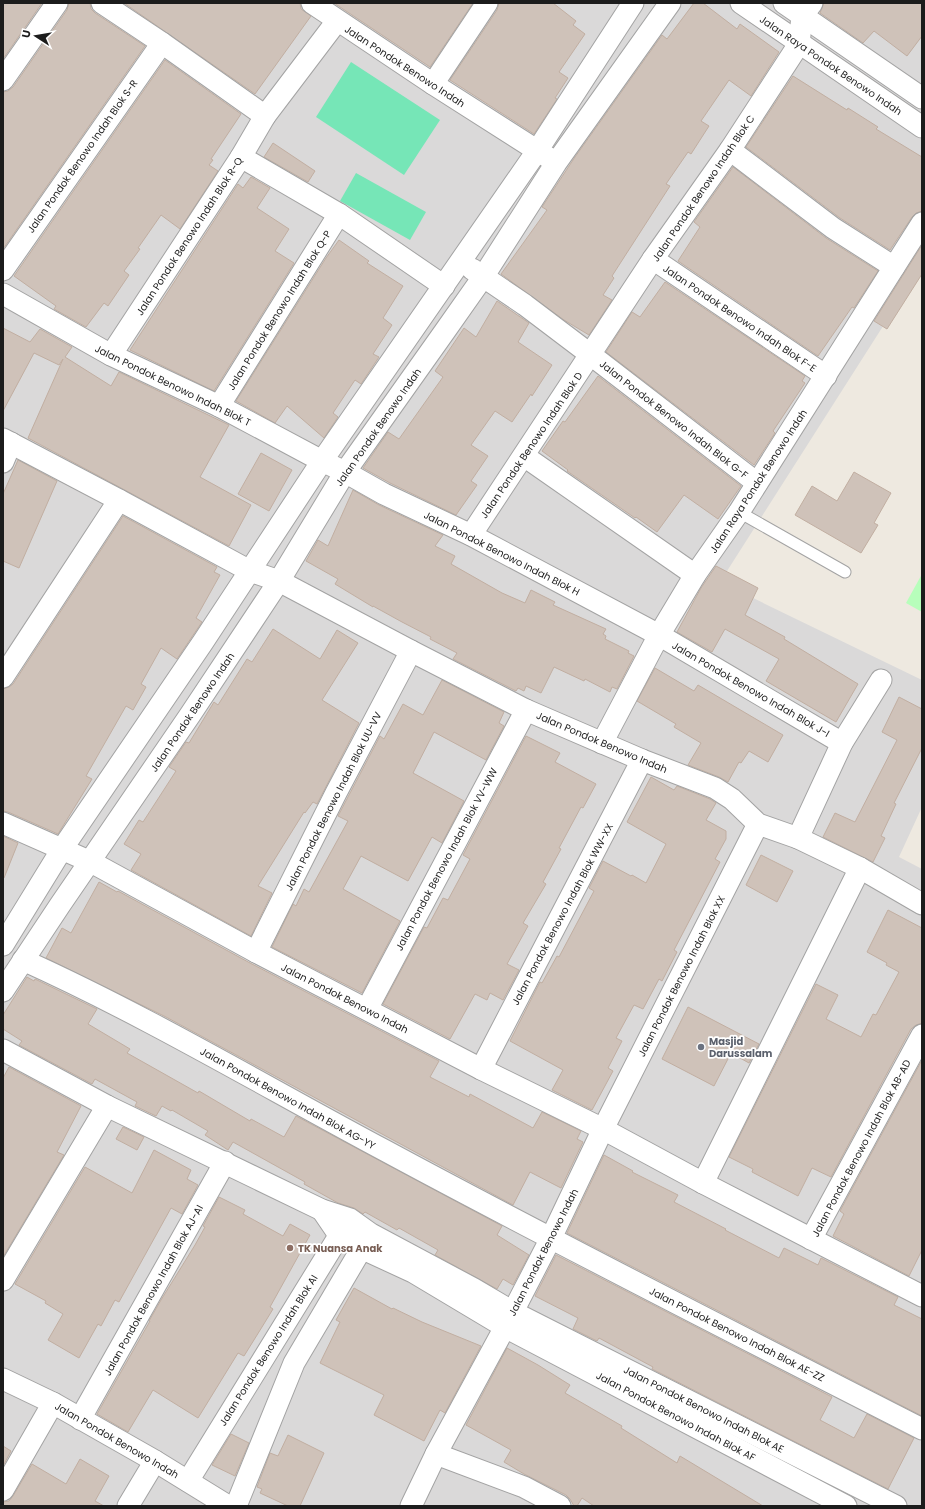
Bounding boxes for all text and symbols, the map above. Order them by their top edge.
street label: Jalan Raya Pondok Benowo Indah [756,12,905,119]
north arrow [16,16,56,56]
street label: Jalan Pondok Benowo Indah [341,22,468,111]
text: U [18,28,35,39]
street label: Jalan Pondok Benowo Indah Blok S-R [23,77,141,236]
street label: Jalan Pondok Benowo Indah Blok C [648,112,759,265]
street label: Jalan Pondok Benowo Indah Blok R-Q [132,154,246,318]
street label: Jalan Pondok Benowo Indah Blok Q-P [224,227,335,393]
street label: Jalan Pondok Benowo Indah Blok F-E [660,261,819,376]
street label: Jalan Pondok Benowo Indah Blok T [92,341,254,430]
street label: Jalan Pondok Benowo Indah Blok G-F [596,357,751,482]
street label: Jalan Pondok Benowo Indah [332,365,425,489]
street label: Jalan Pondok Benowo Indah Blok D [477,369,586,521]
street label: Jalan Raya Pondok Benowo Indah [706,406,811,556]
street label: Jalan Pondok Benowo Indah Blok H [421,507,583,600]
street label: Jalan Pondok Benowo Indah Blok J-I [669,638,832,741]
street label: Jalan Pondok Benowo Indah [147,650,238,775]
street label: Jalan Pondok Benowo Indah [534,708,670,777]
street label: Jalan Pondok Benowo Indah Blok UU-VV [282,709,385,893]
street label: Jalan Pondok Benowo Indah Blok VV-WW [392,765,501,953]
street label: Jalan Pondok Benowo Indah Blok WW-XX [508,821,617,1008]
street label: Jalan Pondok Benowo Indah Blok XX [634,893,729,1059]
street label: Jalan Pondok Benowo Indah [279,960,411,1037]
place label: Masjid Darussalam [709,1034,773,1061]
marker: Masjid Darussalam [696,1042,706,1052]
street label: Jalan Pondok Benowo Indah Blok AG-YY [197,1044,378,1153]
street label: Jalan Pondok Benowo Indah Blok AB-AD [808,1057,915,1240]
street label: Jalan Pondok Benowo Indah [505,1186,582,1318]
street label: Jalan Pondok Benowo Indah Blok AJ-AI [100,1202,207,1378]
place label: TK Nuansa Anak [298,1241,383,1256]
marker: TK Nuansa Anak [285,1243,295,1253]
street label: Jalan Pondok Benowo Indah Blok AI [215,1272,321,1429]
street label: Jalan Pondok Benowo Indah Blok AE-ZZ [647,1284,827,1385]
street label: Jalan Pondok Benowo Indah Blok AE [621,1362,787,1457]
street label: Jalan Pondok Benowo Indah Blok AF [593,1368,758,1465]
street label: Jalan Pondok Benowo Indah [52,1399,182,1482]

